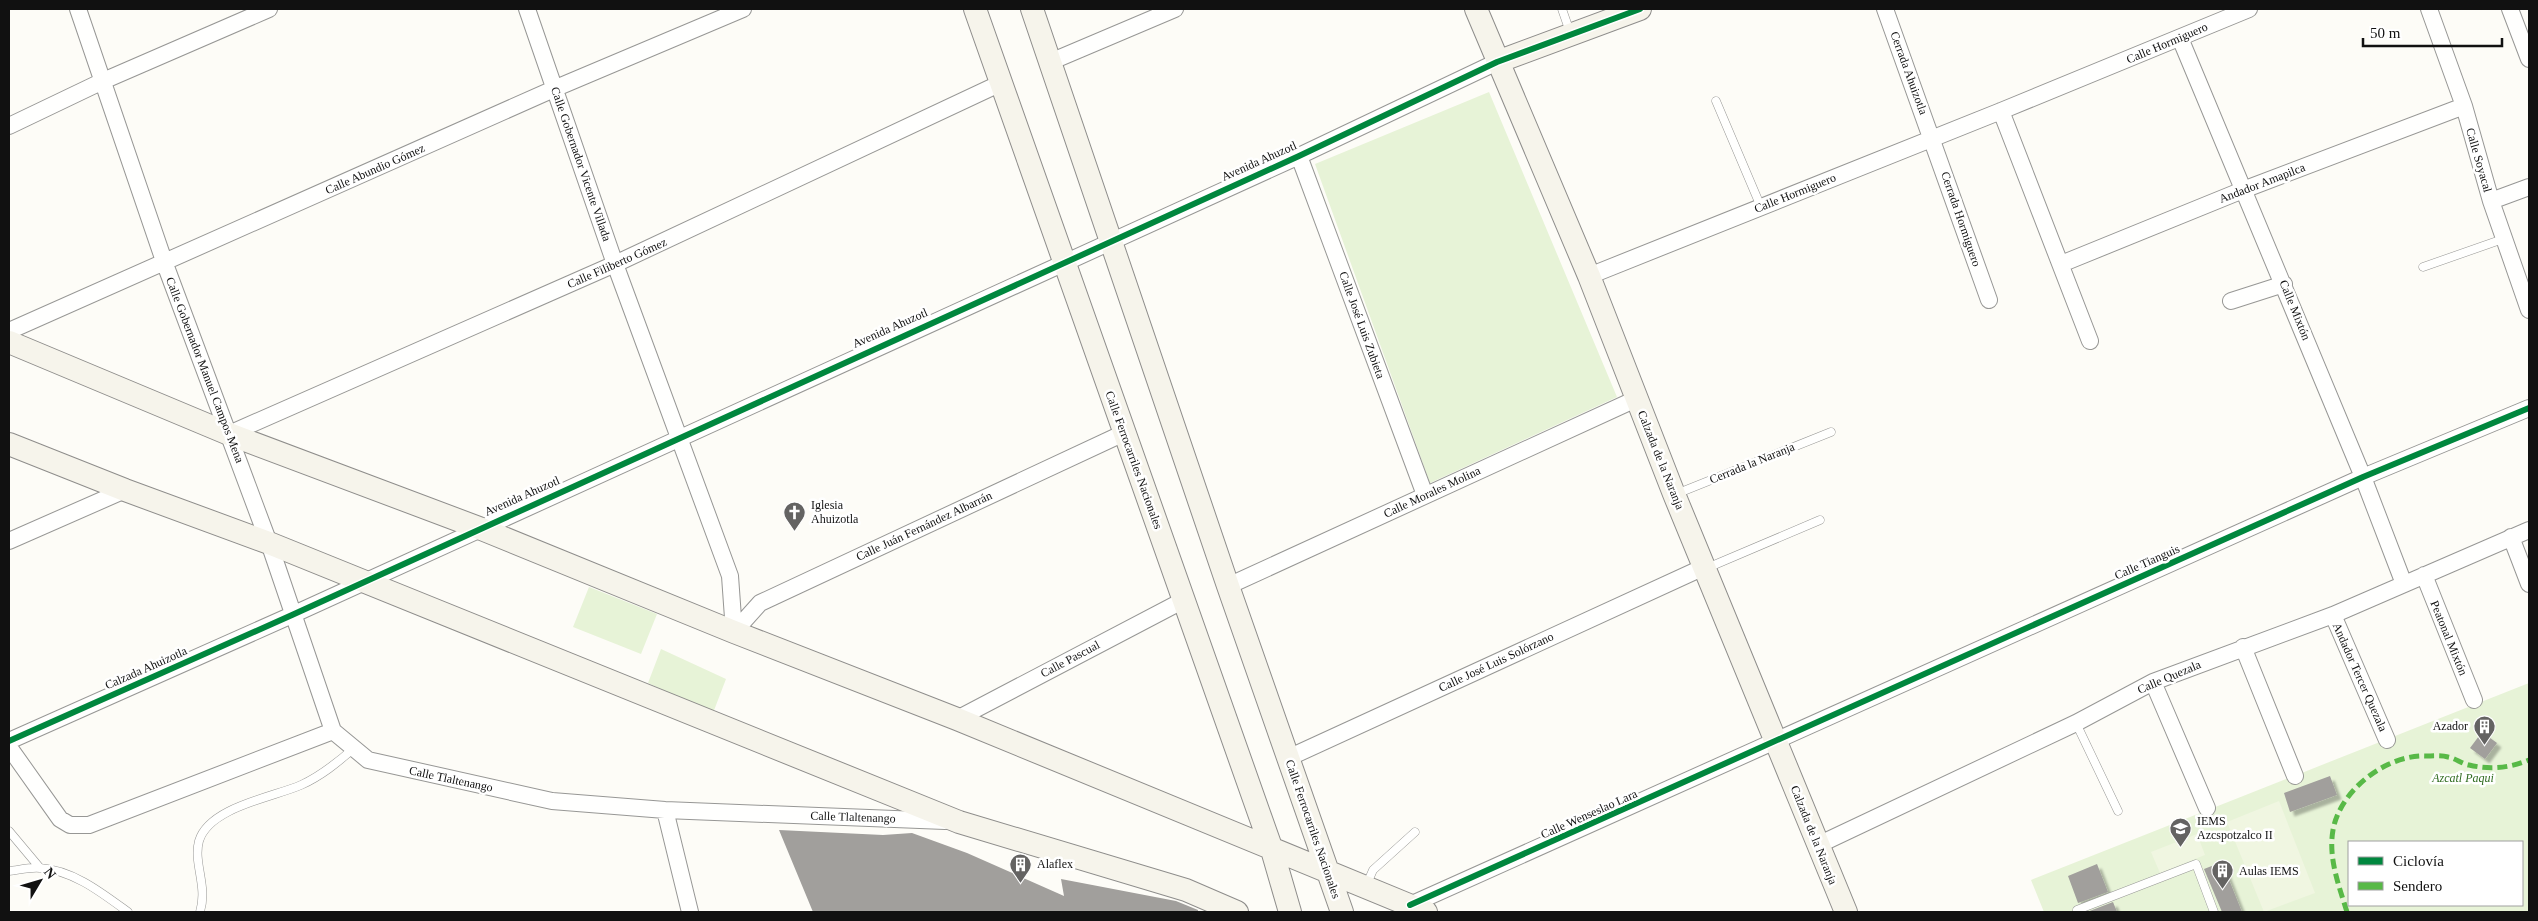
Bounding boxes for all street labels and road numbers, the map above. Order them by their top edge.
street label: Calle Hormiguero [2124,20,2210,66]
street label: Cerrada Ahuizotla [1887,29,1931,117]
street label: Calle Gobernador Vicente Villada [548,85,614,244]
street label: Calle Soyacal [2463,126,2495,194]
street label: Avenida Ahuzotl [1219,138,1299,184]
street label: Calle Abundio Gómez [323,141,427,197]
street label: Andador Amapilca [2217,160,2308,206]
street label: Calle Hormiguero [1752,170,1838,216]
street label: Cerrada Hormiguero [1938,170,1984,268]
street label: Calle Filiberto Gómez [565,235,669,291]
street label: Calle José Luis Zubieta [1336,270,1388,381]
street label: Calle Gobernador Manuel Campos Mena [163,275,247,466]
street label: Calle Mixtón [2277,278,2313,342]
street label: Avenida Ahuzotl [850,305,930,351]
street label: Calle Ferrocarriles Nacionales [1102,389,1166,531]
street label: Calzada de la Naranja [1635,408,1688,512]
street label: Cerrada la Naranja [1707,439,1797,486]
street label: Calle Morales Molina [1381,463,1483,521]
street label: Avenida Ahuzotl [482,473,562,519]
street label: Calle Juán Fernández Albarrán [854,488,994,564]
street label: Calle Tianguis [2112,541,2182,583]
street label: Peatonal Mixtón [2428,598,2470,678]
street label: Andador Tercer Quezala [2330,620,2391,734]
street label: Calle José Luis Solórzano [1436,629,1556,695]
street label: Calle Pascual [1038,637,1103,680]
street label: Calzada Ahuizotla [103,643,190,692]
street label: Calle Quezala [2135,657,2203,697]
street label: Calle Ferrocarriles Nacionales [1283,758,1343,901]
street label: Calle Tlaltenango [408,763,494,795]
street label: Calzada de la Naranja [1788,783,1841,887]
street label: Calle Wenseslao Lara [1539,786,1640,842]
street label: Calle Tlaltenango [810,809,896,825]

